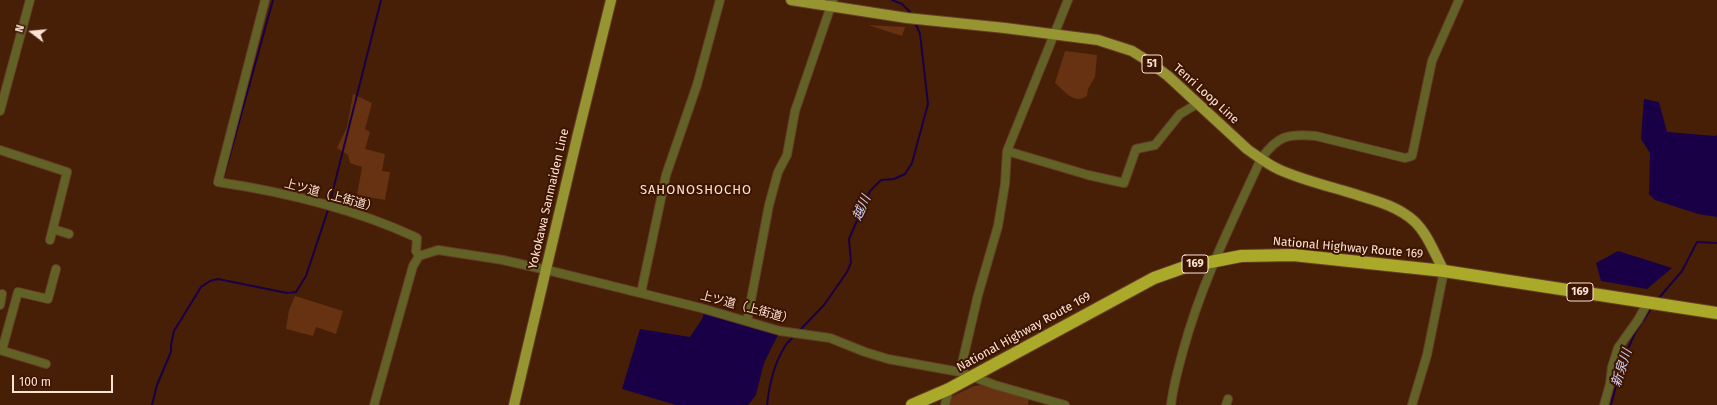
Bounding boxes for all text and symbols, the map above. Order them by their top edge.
north arrow [12,12,52,52]
text: N [13,23,27,34]
road number: 51 [1142,55,1162,73]
street label: Tenri Loop Line [1170,61,1242,127]
street label: Yokokawa Sanmaiden Line [526,127,572,271]
street label: 上ツ道（上街道） [283,177,379,215]
district label: SAHONOSHOCHO [640,182,752,198]
water label: 越川 [850,193,874,223]
street label: National Highway Route 169 [1272,234,1424,262]
road number: 169 [1182,255,1208,273]
road number: 169 [1567,283,1593,301]
street label: 上ツ道（上街道） [699,289,795,327]
street label: National Highway Route 169 [954,289,1094,375]
water label: 新泉川 [1609,347,1635,389]
scale bar [14,367,115,393]
text: 100 m [19,375,51,389]

